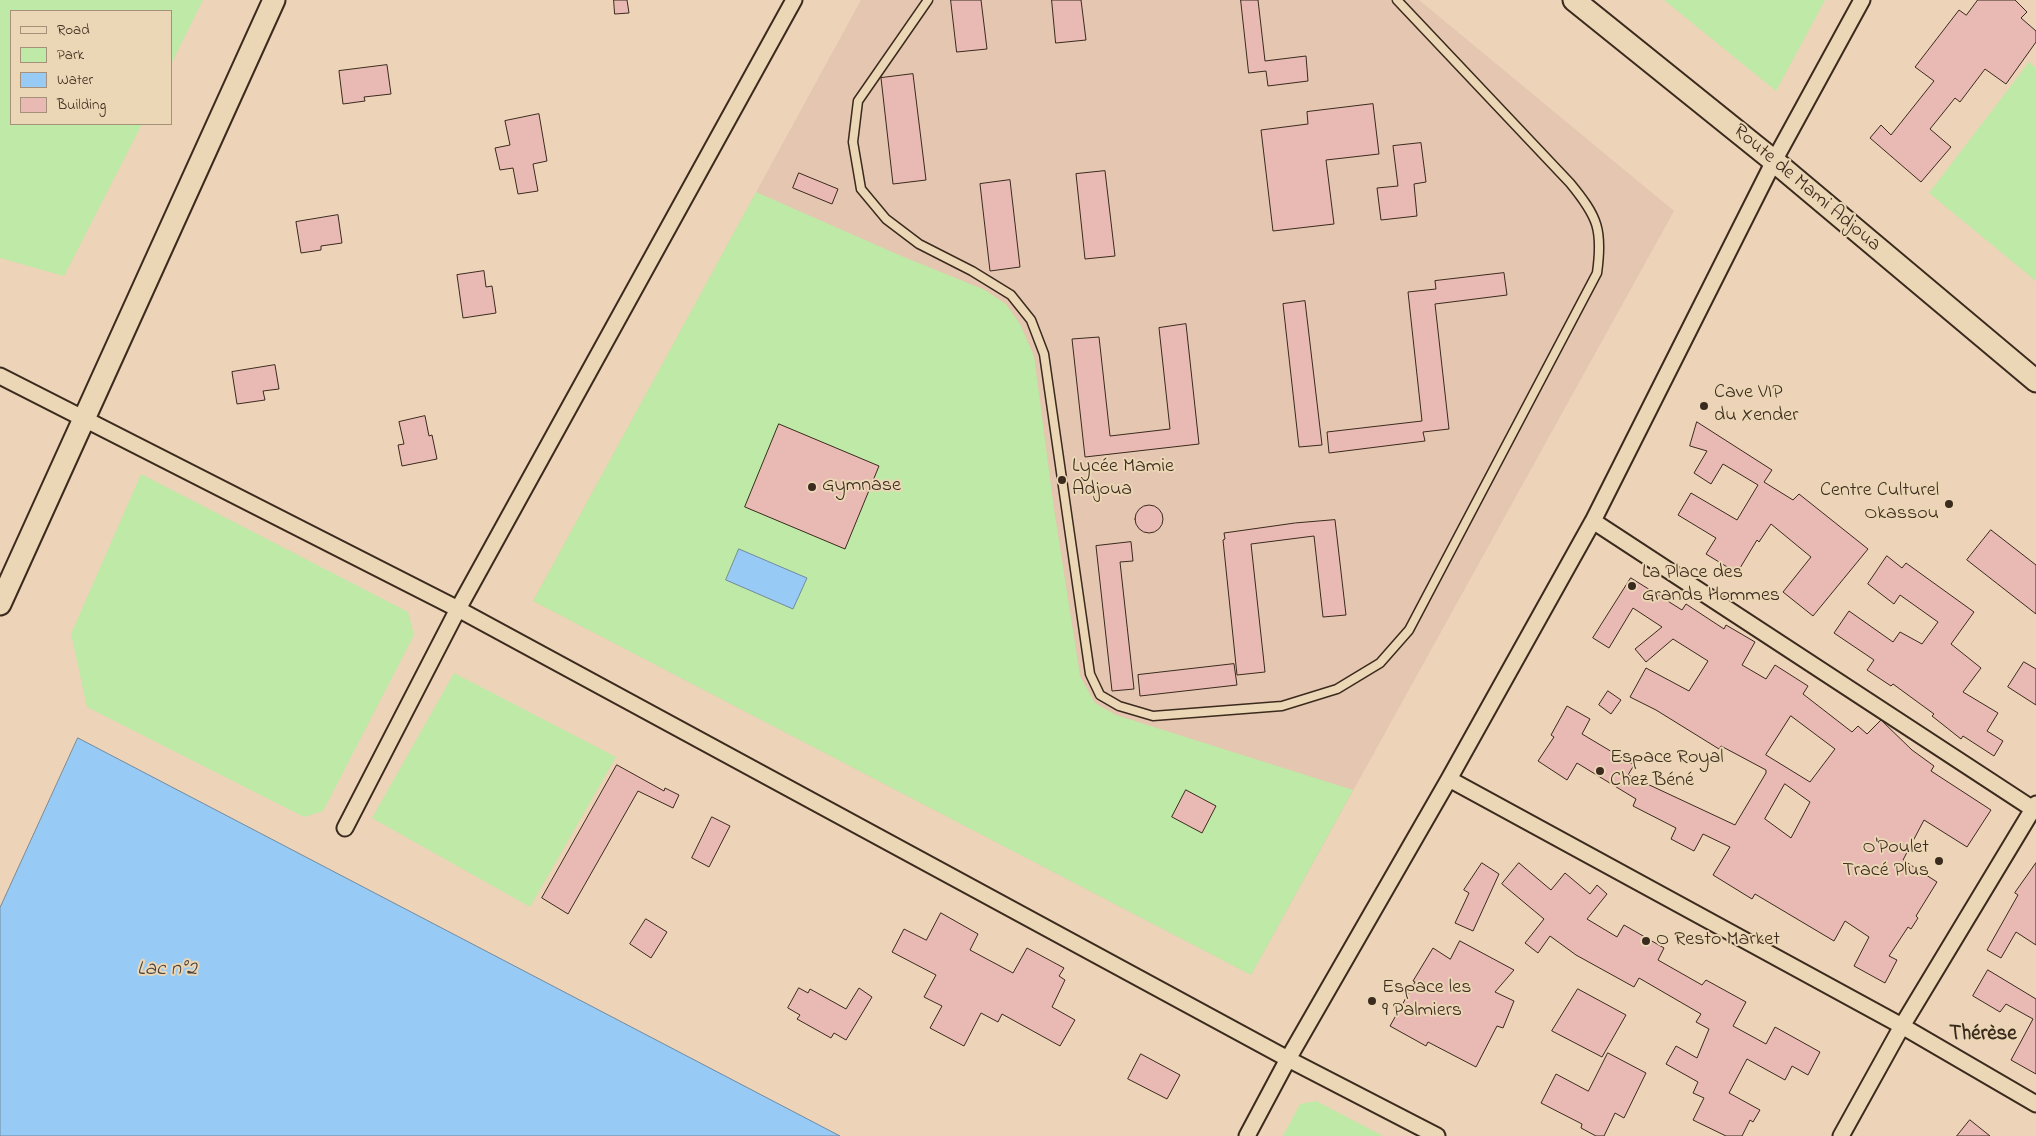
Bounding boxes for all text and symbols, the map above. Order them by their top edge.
legend [10,10,172,125]
text: Road [57,19,90,41]
text: Park [57,44,84,66]
text: Water [57,69,93,91]
text: Building [57,94,106,116]
street label: Route de Mami Adjoua [1727,120,1885,258]
place label: Cave VIP du Xender [1714,382,1798,429]
marker: Cave VIP du Xender [1698,400,1710,412]
place label: Lycée Mamie Adjoua [1072,456,1174,503]
marker: Lycée Mamie Adjoua [1056,474,1068,486]
place label: Gymnase [822,475,901,499]
place label: Centre Culturel Okassou [1820,480,1939,527]
marker: Gymnase [806,481,818,493]
marker: Centre Culturel Okassou [1943,498,1955,510]
place label: La Place des Grands Hommes [1642,562,1780,609]
marker: La Place des Grands Hommes [1626,580,1638,592]
place label: Espace Royal Chez Béné [1610,747,1724,794]
marker: Espace Royal Chez Béné [1594,765,1606,777]
place label: O'Poulet Tracé Plus [1842,837,1929,884]
marker: O'Poulet Tracé Plus [1933,855,1945,867]
place label: O Resto Market [1656,929,1780,953]
marker: O Resto Market [1640,935,1652,947]
water label: Lac n°2 [137,958,197,984]
place label: Espace les 9 Palmiers [1382,977,1471,1024]
marker: Espace les 9 Palmiers [1366,995,1378,1007]
district label: Thérèse [1949,1023,2017,1049]

